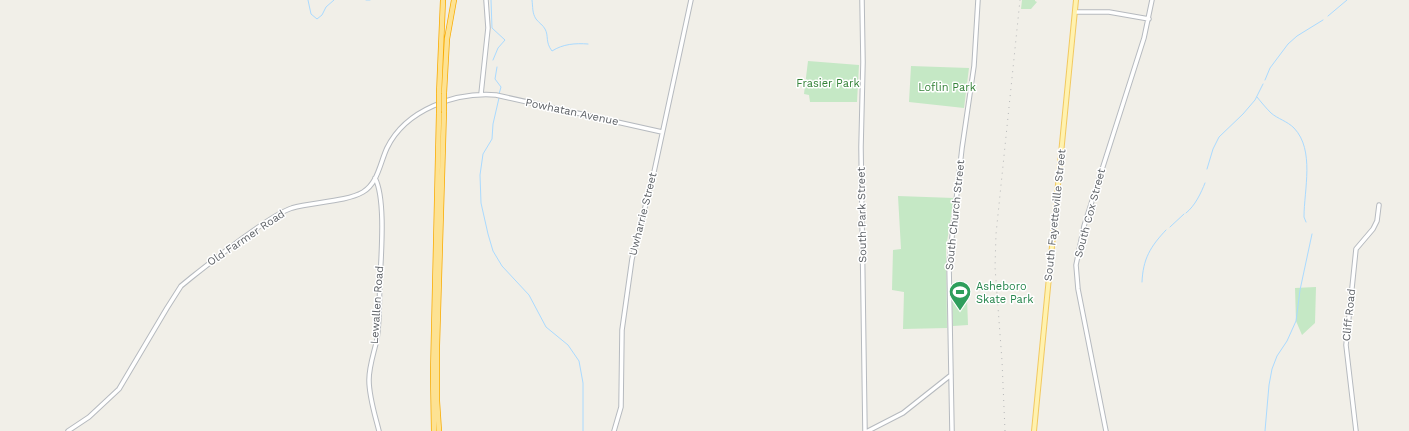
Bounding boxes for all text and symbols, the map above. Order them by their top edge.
park label: Frasier Park [796,77,860,90]
park label: Loflin Park [918,81,976,94]
street label: Powhatan Avenue [524,96,620,128]
street label: South Fayetteville Street [1042,148,1068,282]
street label: South Church Street [943,159,967,271]
street label: South Cox Street [1072,166,1108,259]
street label: South Park Street [855,167,869,263]
street label: Uwharrie Street [626,171,660,257]
street label: Old Farmer Road [205,207,287,269]
street label: Lewallen Road [368,265,386,345]
sports icon: Asheboro Skate Park [947,279,973,312]
place label: Asheboro Skate Park [976,280,1034,306]
street label: Cliff Road [1340,288,1358,342]

